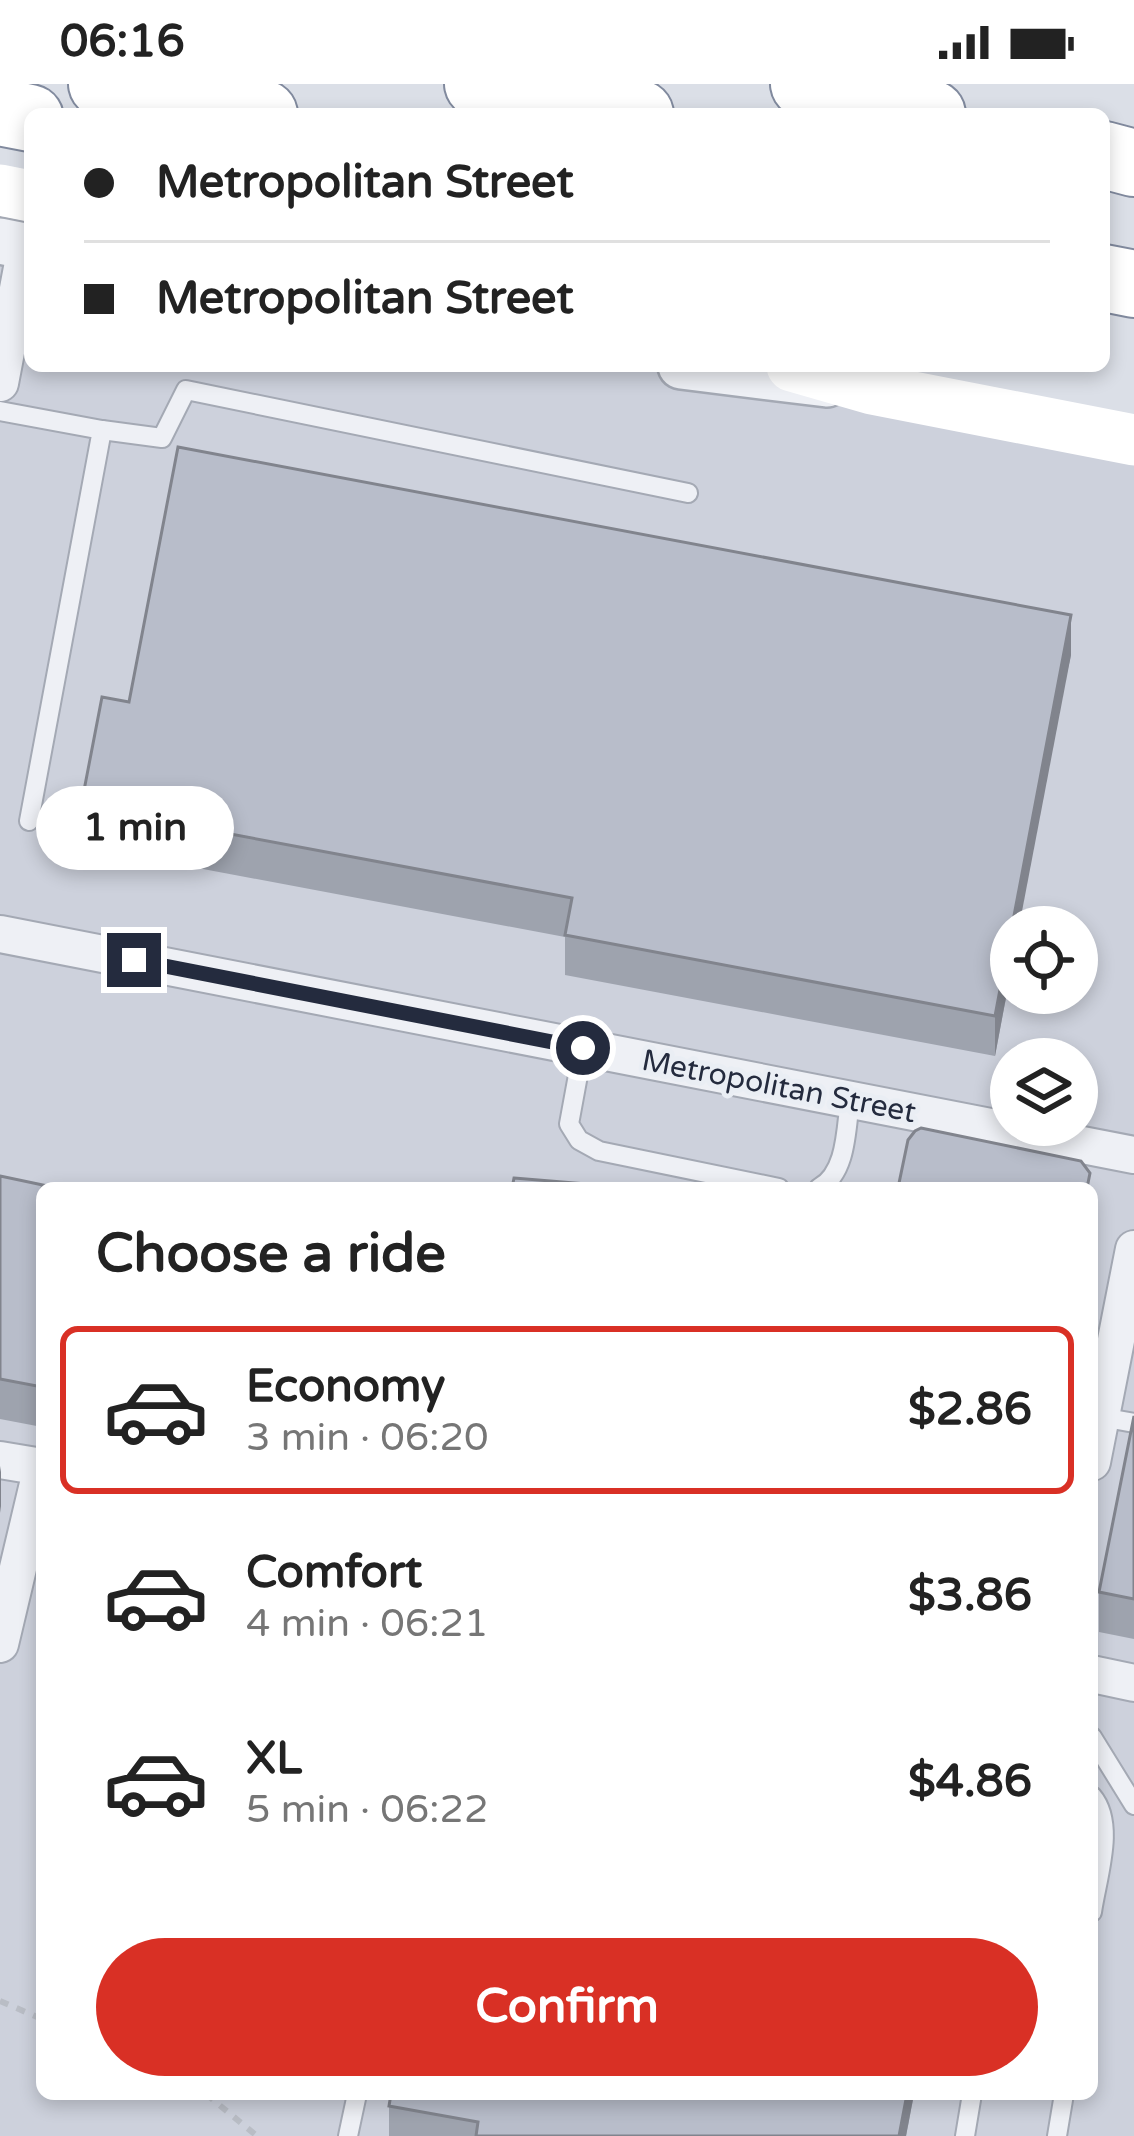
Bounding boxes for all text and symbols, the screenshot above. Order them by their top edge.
text: 06:16 [60,15,185,69]
text: Metropolitan Street [156,156,574,210]
text: Metropolitan Street [156,272,574,326]
callout: 1 min [35,786,233,870]
text: 1 min [83,804,187,851]
map controls [990,906,1098,1146]
button: locate [990,906,1098,1014]
route end [107,933,161,987]
route start [556,1021,610,1075]
button: layers [990,1038,1098,1146]
street label: Metropolitan Street [639,1042,919,1131]
text: Choose a ride [96,1221,446,1286]
icon: car [102,1356,210,1464]
text: Economy [246,1360,445,1414]
text: $2.86 [908,1383,1032,1437]
text: 3 min · 06:20 [246,1414,488,1461]
icon: car [102,1542,210,1650]
text: Comfort [246,1546,422,1600]
text: $3.86 [908,1569,1032,1623]
text: 4 min · 06:21 [246,1600,488,1647]
icon: car [102,1728,210,1836]
text: XL [246,1732,302,1786]
text: $4.86 [908,1755,1032,1809]
text: 5 min · 06:22 [246,1786,488,1833]
button: Confirm [96,1938,1038,2076]

